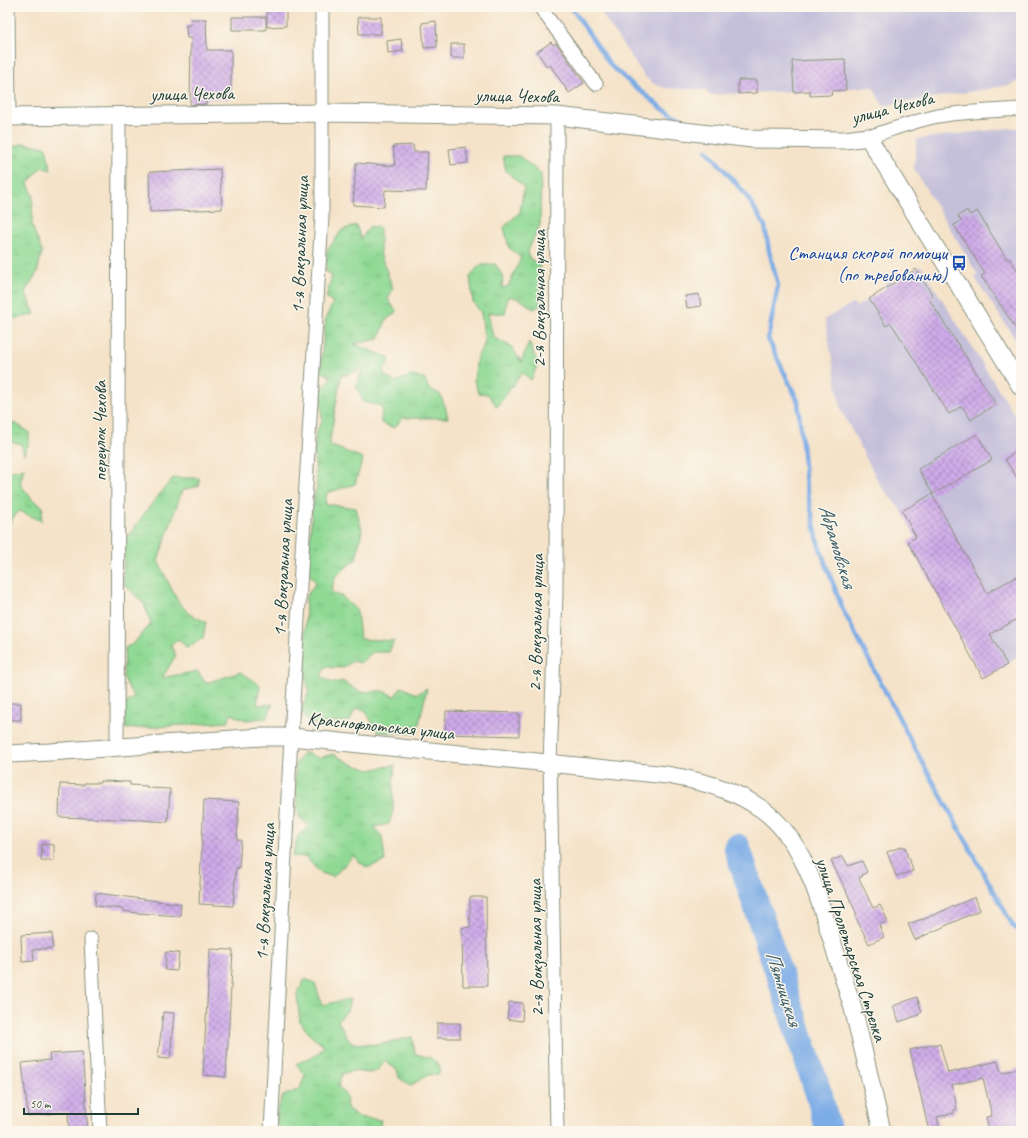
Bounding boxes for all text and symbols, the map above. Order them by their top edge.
street label: улица Чехова [149,81,236,107]
street label: улица Чехова [474,83,561,109]
street label: улица Чехова [848,86,938,130]
street label: 1-я Вокзальная улица [286,174,314,314]
street label: 2-я Вокзальная улица [527,229,551,368]
place label: Станция скорой помощи (по требованию) [788,241,949,287]
bus stop icon: Станция скорой помощи (по требованию) [950,254,968,272]
street label: переулок Чехова [88,379,112,481]
street label: 1-я Вокзальная улица [267,497,299,637]
water label: Абрамовская [813,501,863,593]
street label: 2-я Вокзальная улица [523,553,549,692]
street label: Краснофлотская улица [306,706,457,746]
street label: 1-я Вокзальная улица [249,821,281,961]
street label: улица Пролетарская Стрелка [810,853,893,1046]
street label: 2-я Вокзальная улица [523,878,549,1017]
water label: Пятницкая [760,948,808,1031]
scale bar [24,1090,138,1116]
text: 50 m [30,1096,52,1112]

